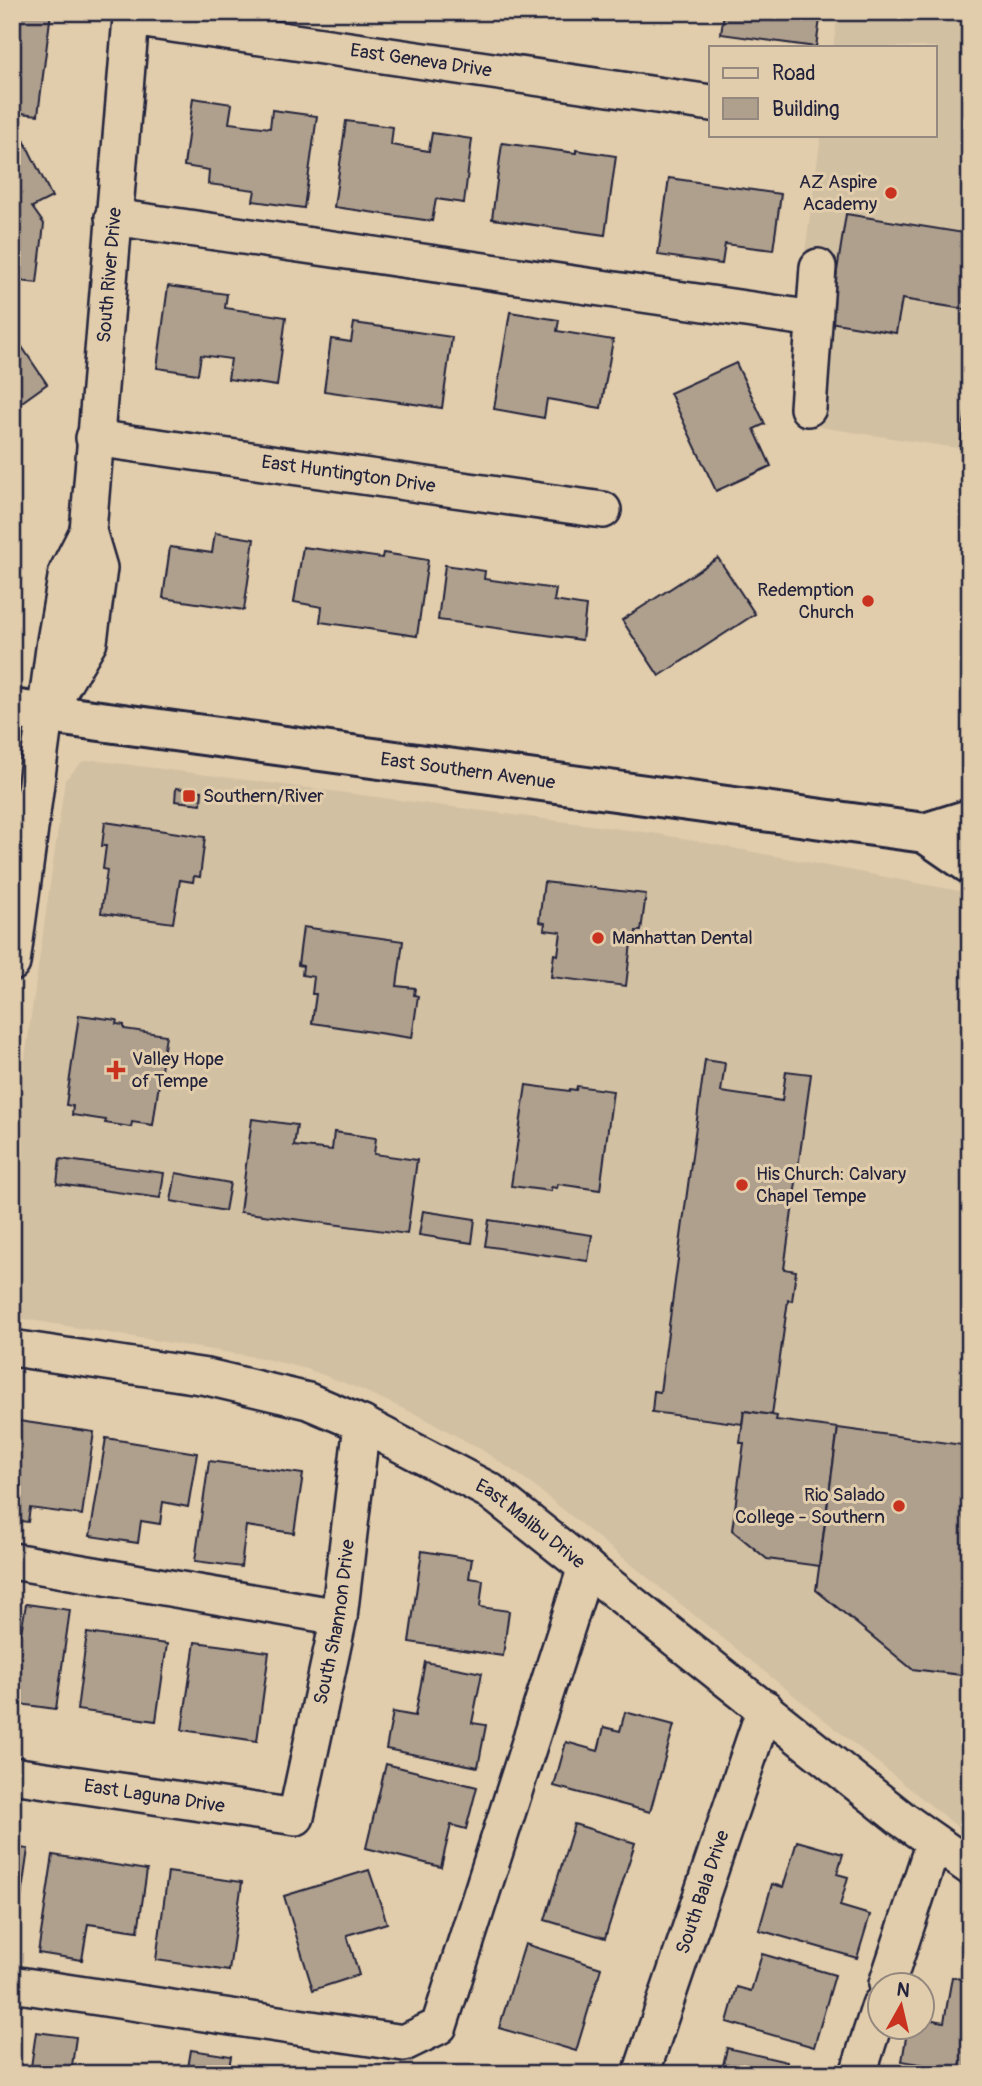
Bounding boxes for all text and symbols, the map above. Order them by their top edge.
street label: East Geneva Drive [349,38,494,83]
legend [709,46,936,136]
text: Road [772,60,816,87]
text: Building [772,96,839,123]
place label: AZ Aspire Academy [799,170,878,216]
marker: AZ Aspire Academy [883,185,899,201]
street label: South River Drive [92,206,127,344]
street label: East Huntington Drive [260,450,438,498]
place label: Redemption Church [757,578,854,624]
marker: Redemption Church [860,593,876,609]
street label: East Southern Avenue [379,747,557,795]
place label: Southern/River [203,784,324,808]
marker: Southern/River [181,788,197,804]
place label: Manhattan Dental [612,926,753,950]
marker: Manhattan Dental [590,930,606,946]
place label: Valley Hope of Tempe [132,1047,224,1093]
marker: Valley Hope of Tempe [106,1060,126,1080]
place label: His Church: Calvary Chapel Tempe [756,1162,906,1208]
marker: His Church: Calvary Chapel Tempe [734,1177,750,1193]
street label: East Malibu Drive [471,1474,591,1575]
place label: Rio Salado College - Southern [735,1483,885,1529]
marker: Rio Salado College - Southern [891,1498,907,1514]
street label: South Shannon Drive [309,1538,360,1707]
street label: East Laguna Drive [82,1774,227,1818]
street label: South Bala Drive [671,1826,735,1957]
north arrow [866,1970,936,2040]
text: N [895,1977,911,2003]

